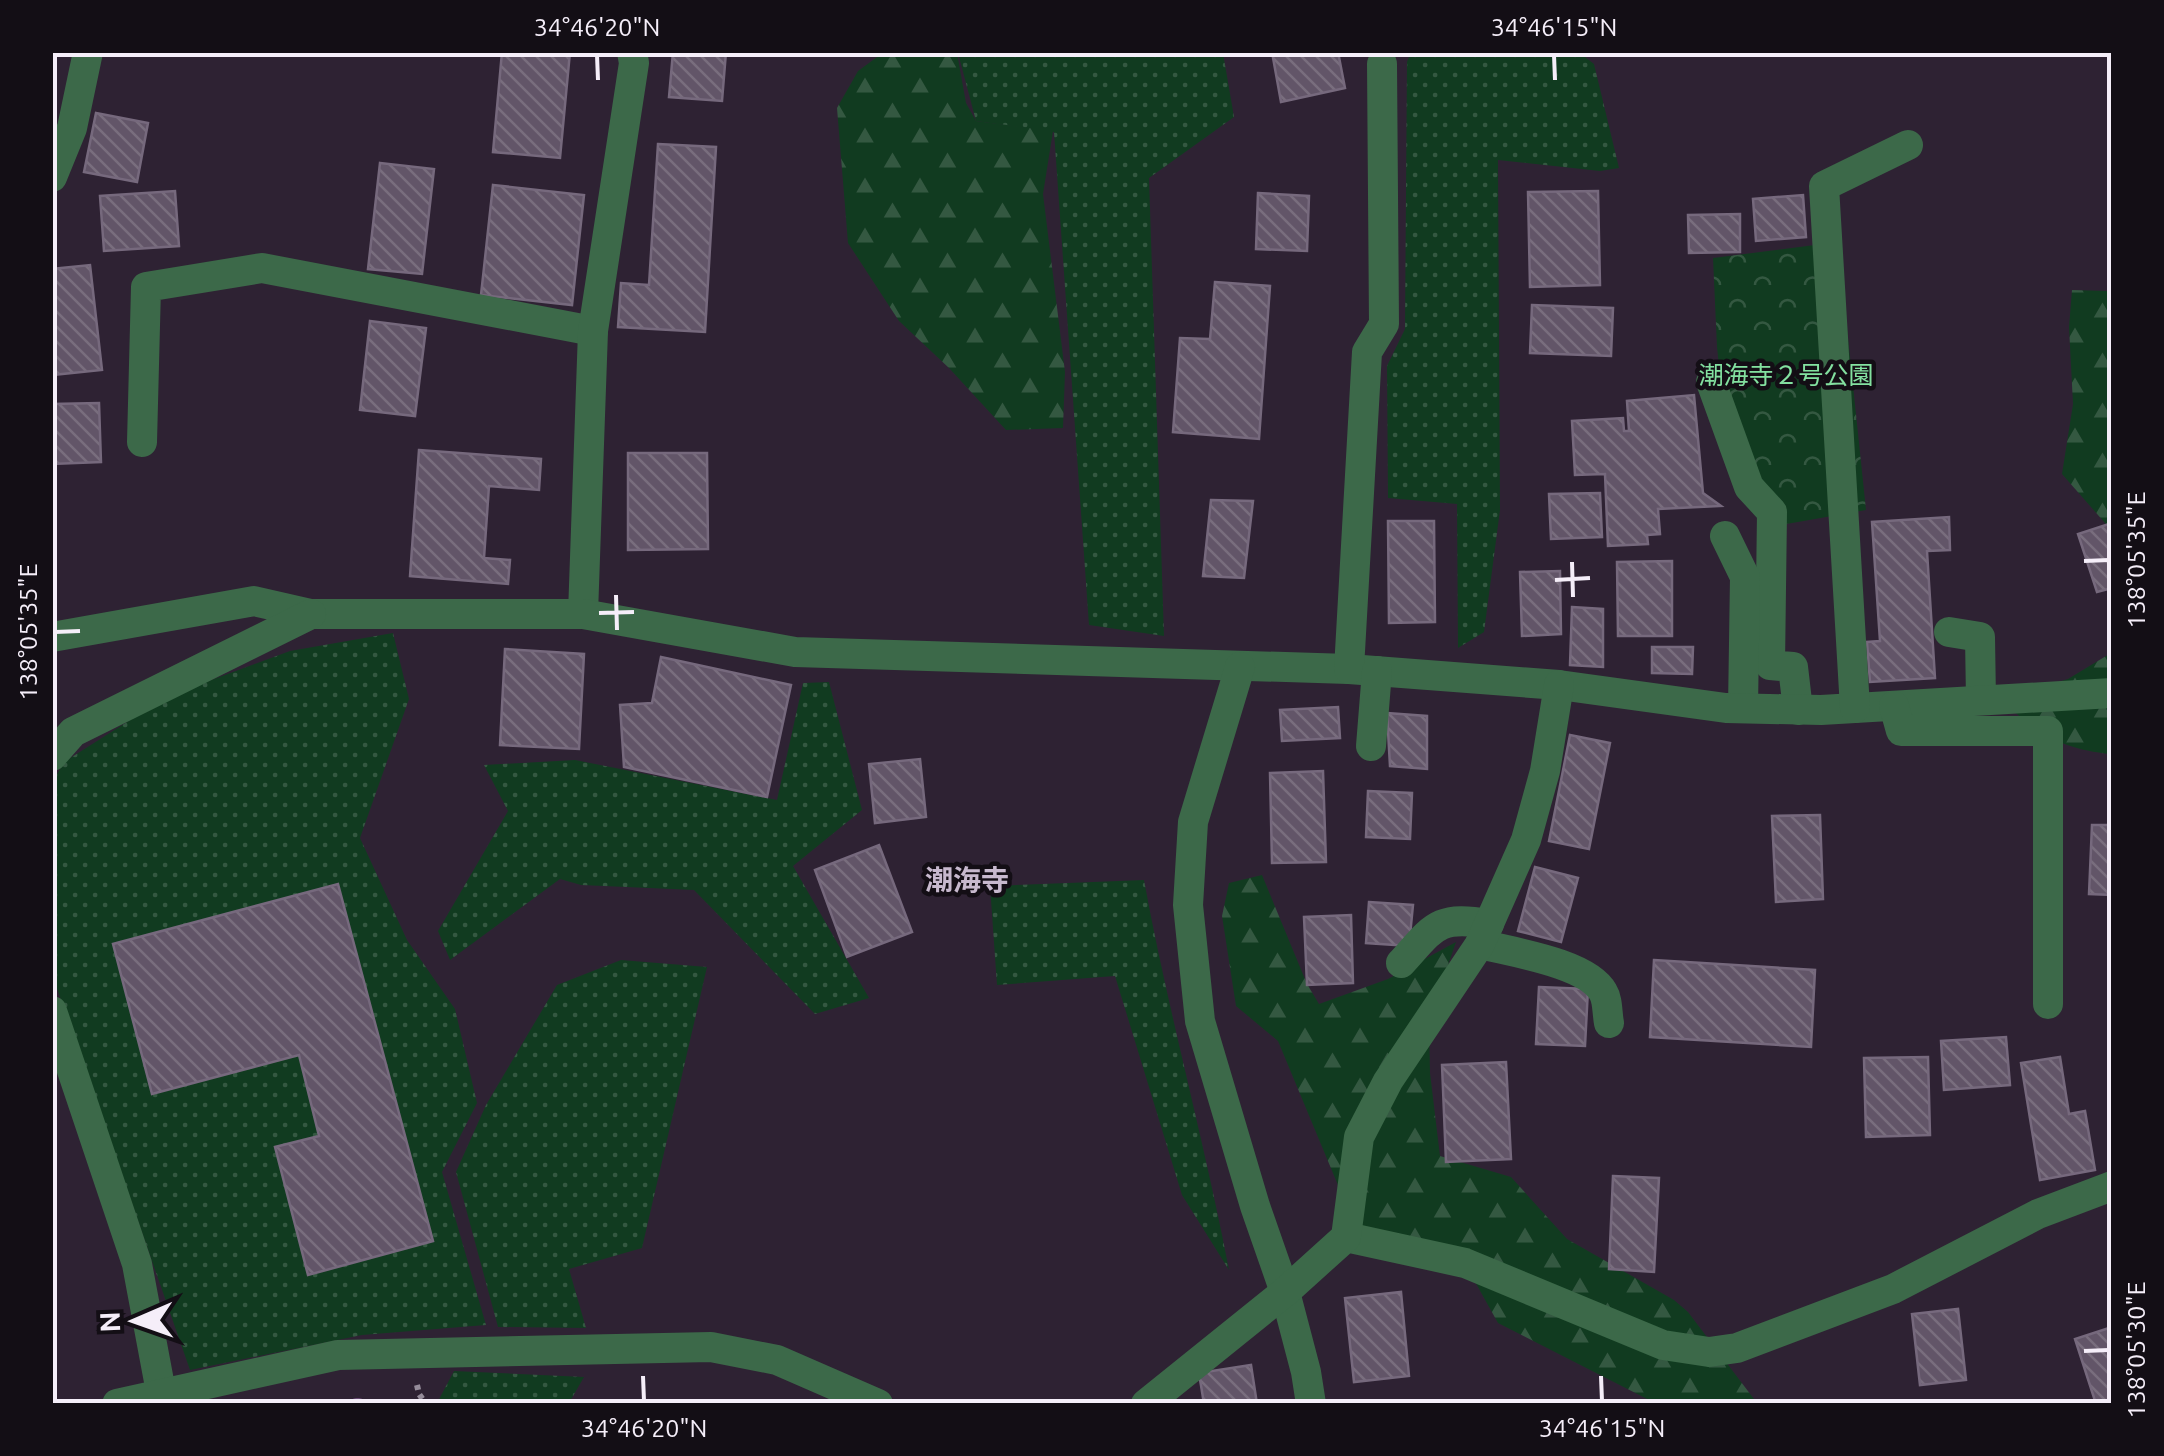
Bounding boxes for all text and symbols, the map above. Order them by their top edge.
text: 34°46'20"N [534,13,660,41]
text: 34°46'15"N [1491,13,1617,41]
park label: 潮海寺２号公園 [1698,361,1874,389]
text: 138°05'35"E [2122,492,2150,628]
text: 138°05'35"E [14,564,42,700]
district label: 潮海寺 [925,864,1009,895]
north arrow [85,1271,185,1371]
text: 138°05'30"E [2122,1282,2150,1418]
text: N [94,1311,125,1333]
text: 34°46'20"N [581,1414,707,1442]
text: 34°46'15"N [1539,1414,1665,1442]

